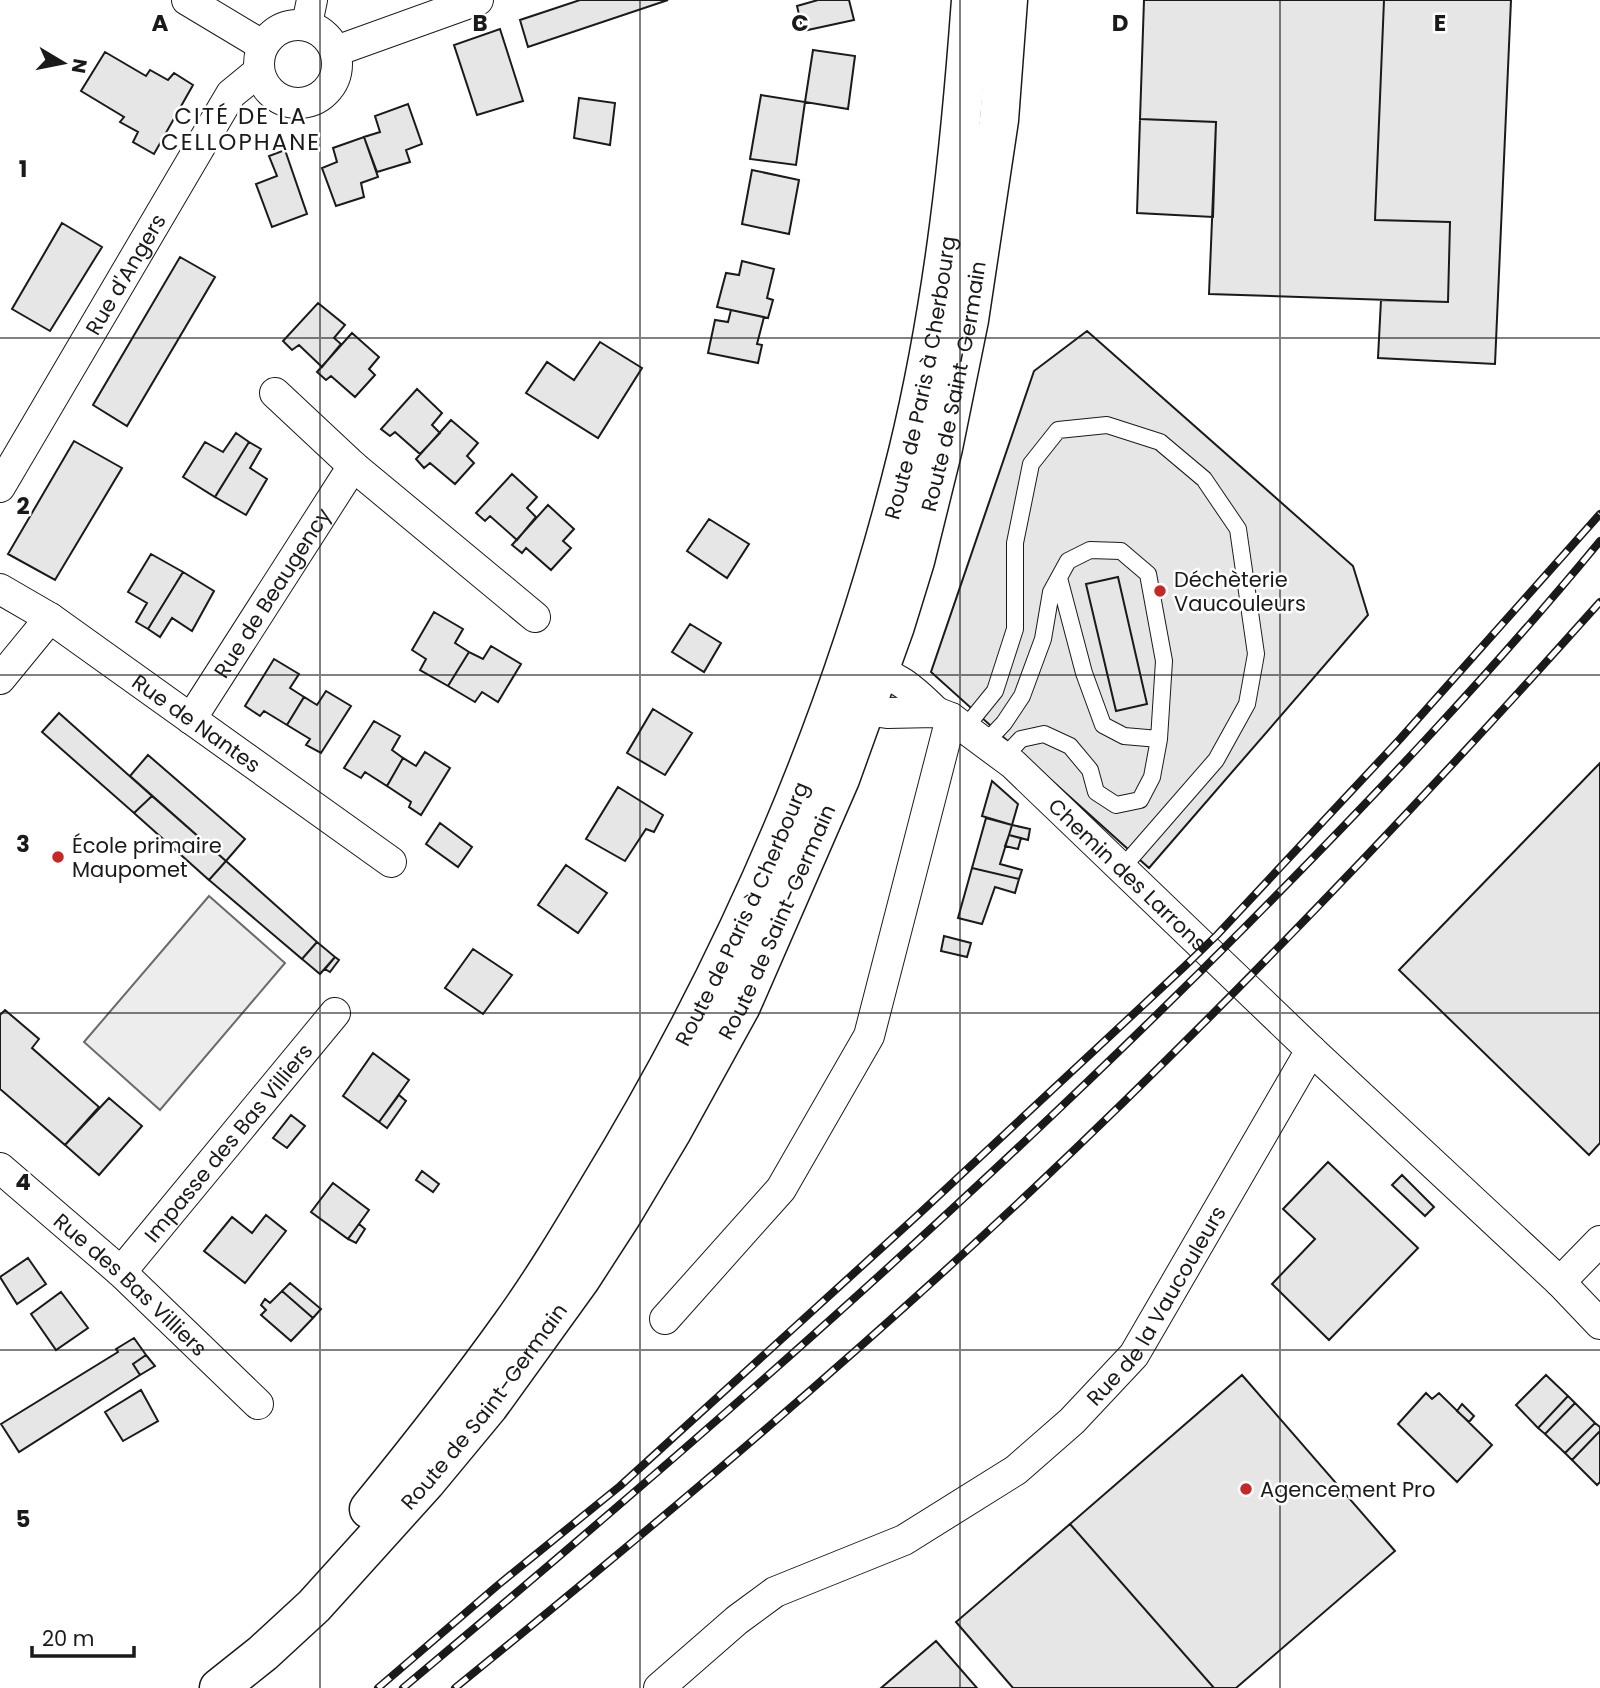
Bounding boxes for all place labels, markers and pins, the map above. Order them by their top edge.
place label: Déchèterie Vaucouleurs [1174,565,1306,618]
marker: Déchèterie Vaucouleurs [1152,583,1168,599]
place label: École primaire Maupomet [72,831,222,884]
marker: École primaire Maupomet [50,849,66,865]
place label: Agencement Pro [1260,1475,1435,1504]
marker: Agencement Pro [1238,1481,1254,1497]

